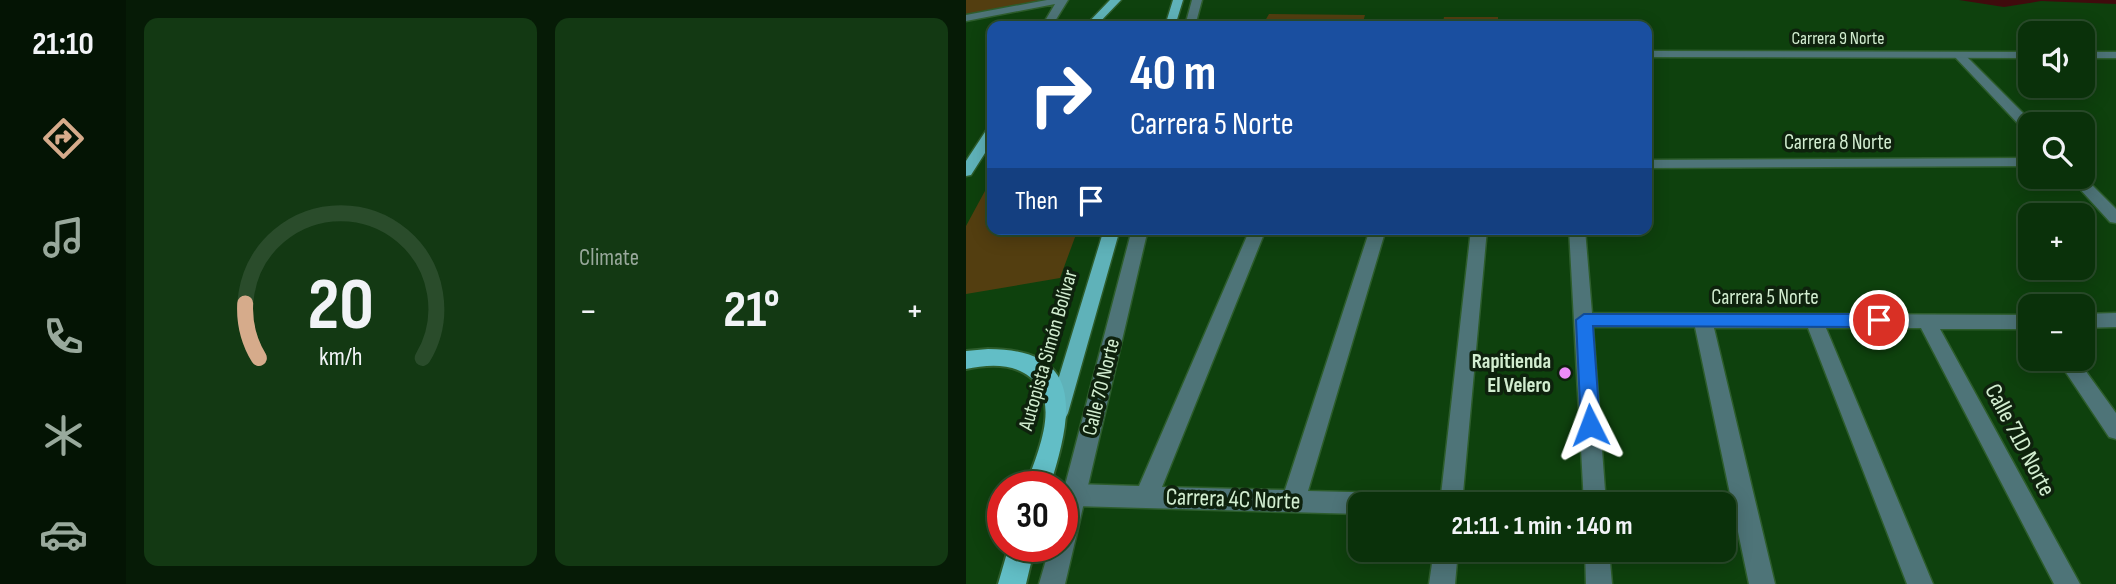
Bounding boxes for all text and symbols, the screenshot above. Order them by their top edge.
map controls [2018,21,2095,371]
button: sound [2018,21,2095,98]
text: 21:10 [32,25,94,64]
street label: Carrera 9 Norte [1792,28,1884,49]
text: 40 m [1130,45,1216,104]
icon: right [1015,49,1106,140]
text: Carrera 5 Norte [1130,105,1294,144]
button: search [2018,112,2095,189]
icon: directions [39,114,88,163]
street label: Carrera 8 Norte [1784,130,1892,155]
icon: arrive [1072,182,1110,220]
text: Then [1015,186,1058,217]
button: + [2018,203,2095,280]
icon: music [39,213,88,262]
text: Climate [579,244,639,272]
text: 20 [307,262,374,350]
street label: Autopista Simón Bolívar [1013,267,1083,434]
text: 21° [723,279,780,342]
street label: Carrera 5 Norte [1711,285,1819,310]
text: − [579,289,598,334]
text: + [905,289,924,334]
pin [1849,290,1909,350]
button: − [2018,294,2095,371]
icon: arrive [1860,301,1898,339]
icon: phone [39,312,88,361]
street label: Calle 70 Norte [1077,336,1125,438]
text: km/h [319,342,362,373]
place label: Rapitienda El Velero [1472,349,1551,398]
marker: Rapitienda El Velero [1557,365,1573,381]
street label: Calle 71D Norte [1978,379,2062,501]
position arrow [1553,388,1627,462]
icon: climate [39,411,88,460]
speed limit sign: 30 [987,471,1078,562]
street label: Carrera 4C Norte [1165,482,1301,516]
icon: car [39,510,88,559]
text: 21:11 · 1 min · 140 m [1452,511,1632,542]

